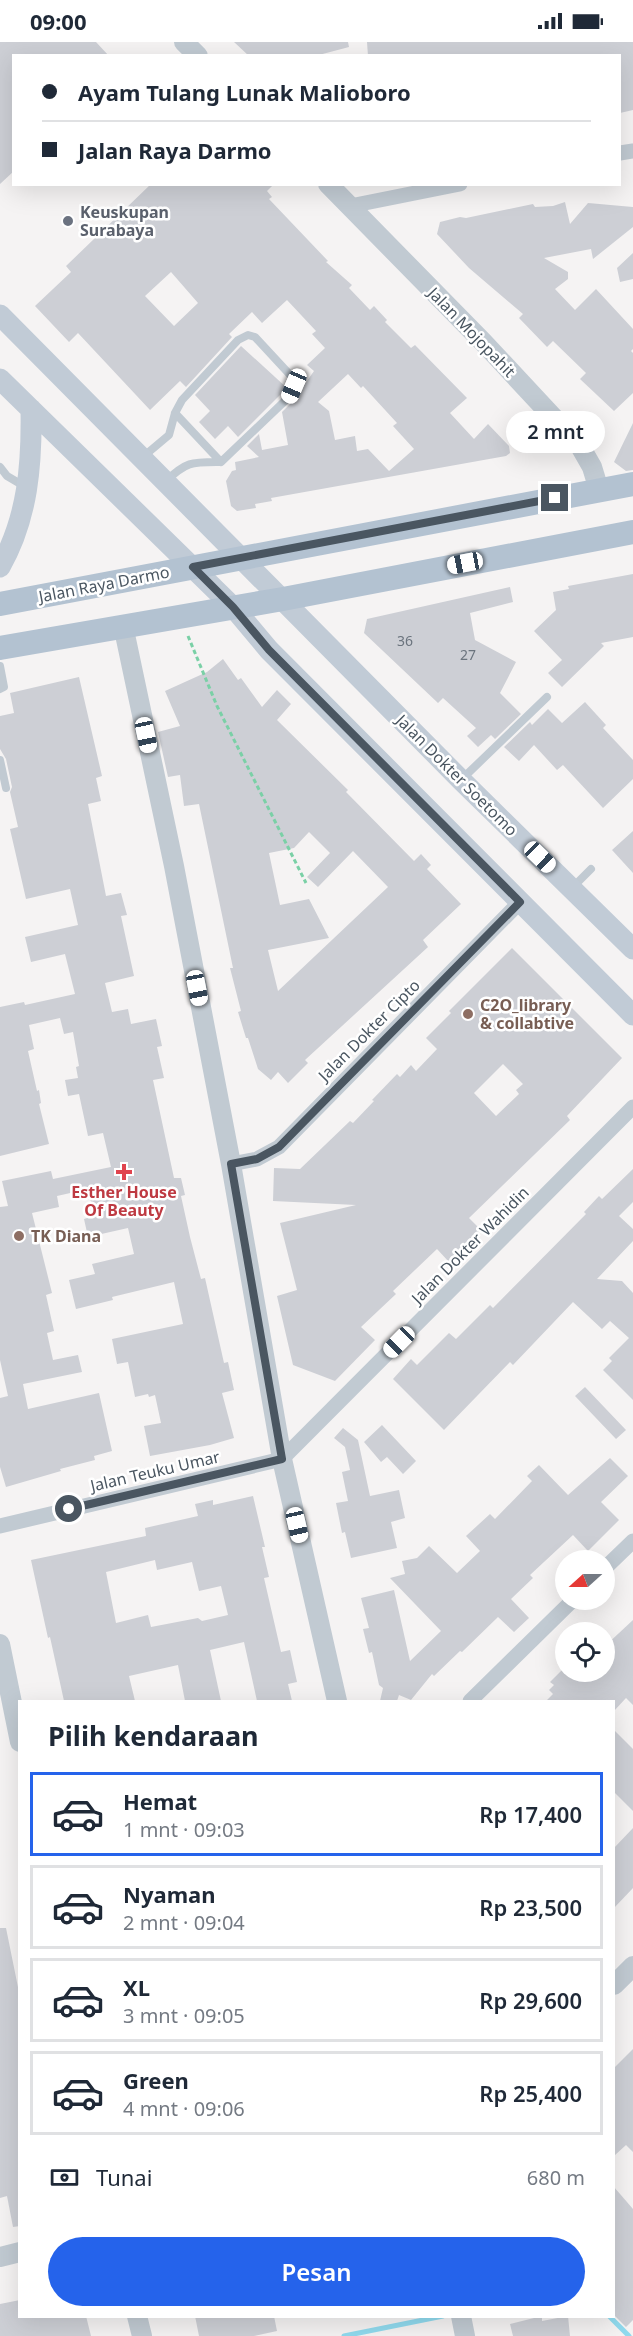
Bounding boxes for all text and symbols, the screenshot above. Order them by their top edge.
text: 09:00 [30,6,87,36]
text: Ayam Tulang Lunak Malioboro [78,77,411,107]
text: Jalan Raya Darmo [78,135,272,165]
place label: Keuskupan Surabaya [80,201,169,241]
marker: Keuskupan Surabaya [61,214,75,228]
street label: Jalan Mojopahit [422,281,521,382]
car [279,366,309,406]
callout: 2 mnt [506,411,604,453]
text: 2 mnt [527,418,584,445]
route end [541,484,568,511]
car [446,551,484,575]
street label: Jalan Raya Darmo [35,561,171,608]
house number: 36 [397,631,413,650]
house number: 27 [460,645,476,664]
street label: Jalan Dokter Soetomo [390,708,523,841]
car [133,716,159,754]
car [521,838,559,876]
car [185,969,209,1007]
street label: Jalan Dokter Cipto [312,974,425,1087]
place label: C2O_library & collabtive [480,994,574,1034]
marker: C2O_library & collabtive [461,1007,475,1021]
marker: Esther House Of Beauty [115,1163,133,1181]
place label: Esther House Of Beauty [71,1181,177,1221]
street label: Jalan Dokter Wahidin [405,1182,533,1310]
place label: TK Diana [31,1225,101,1247]
marker: TK Diana [12,1229,26,1243]
car [380,1323,418,1361]
street label: Jalan Teuku Umar [86,1445,222,1497]
route start [55,1495,82,1522]
car [284,1505,310,1545]
north arrow [555,1550,615,1610]
map controls [555,1550,615,1682]
button: locate [555,1622,615,1682]
text: Pilih kendaraan [48,1717,259,1754]
text: Hemat [123,1786,197,1816]
icon: car [51,1787,105,1841]
text: Rp 17,400 [479,1799,582,1829]
text: 1 mnt · 09:03 [123,1816,245,1843]
text: Nyaman [123,1879,216,1909]
icon: car [51,1880,105,1934]
text: Rp 23,500 [479,1892,582,1922]
text: 2 mnt · 09:04 [123,1909,245,1936]
text: XL [123,1972,150,2002]
icon: car [51,1973,105,2027]
text: Rp 29,600 [479,1985,582,2015]
text: 3 mnt · 09:05 [123,2002,245,2029]
text: Green [123,2065,189,2095]
icon: car [51,2066,105,2120]
text: Rp 25,400 [479,2078,582,2108]
text: 4 mnt · 09:06 [123,2095,245,2122]
icon: cash [48,2161,81,2194]
text: Tunai [96,2162,152,2192]
text: 680 m [527,2164,585,2191]
button: Pesan [48,2237,585,2306]

